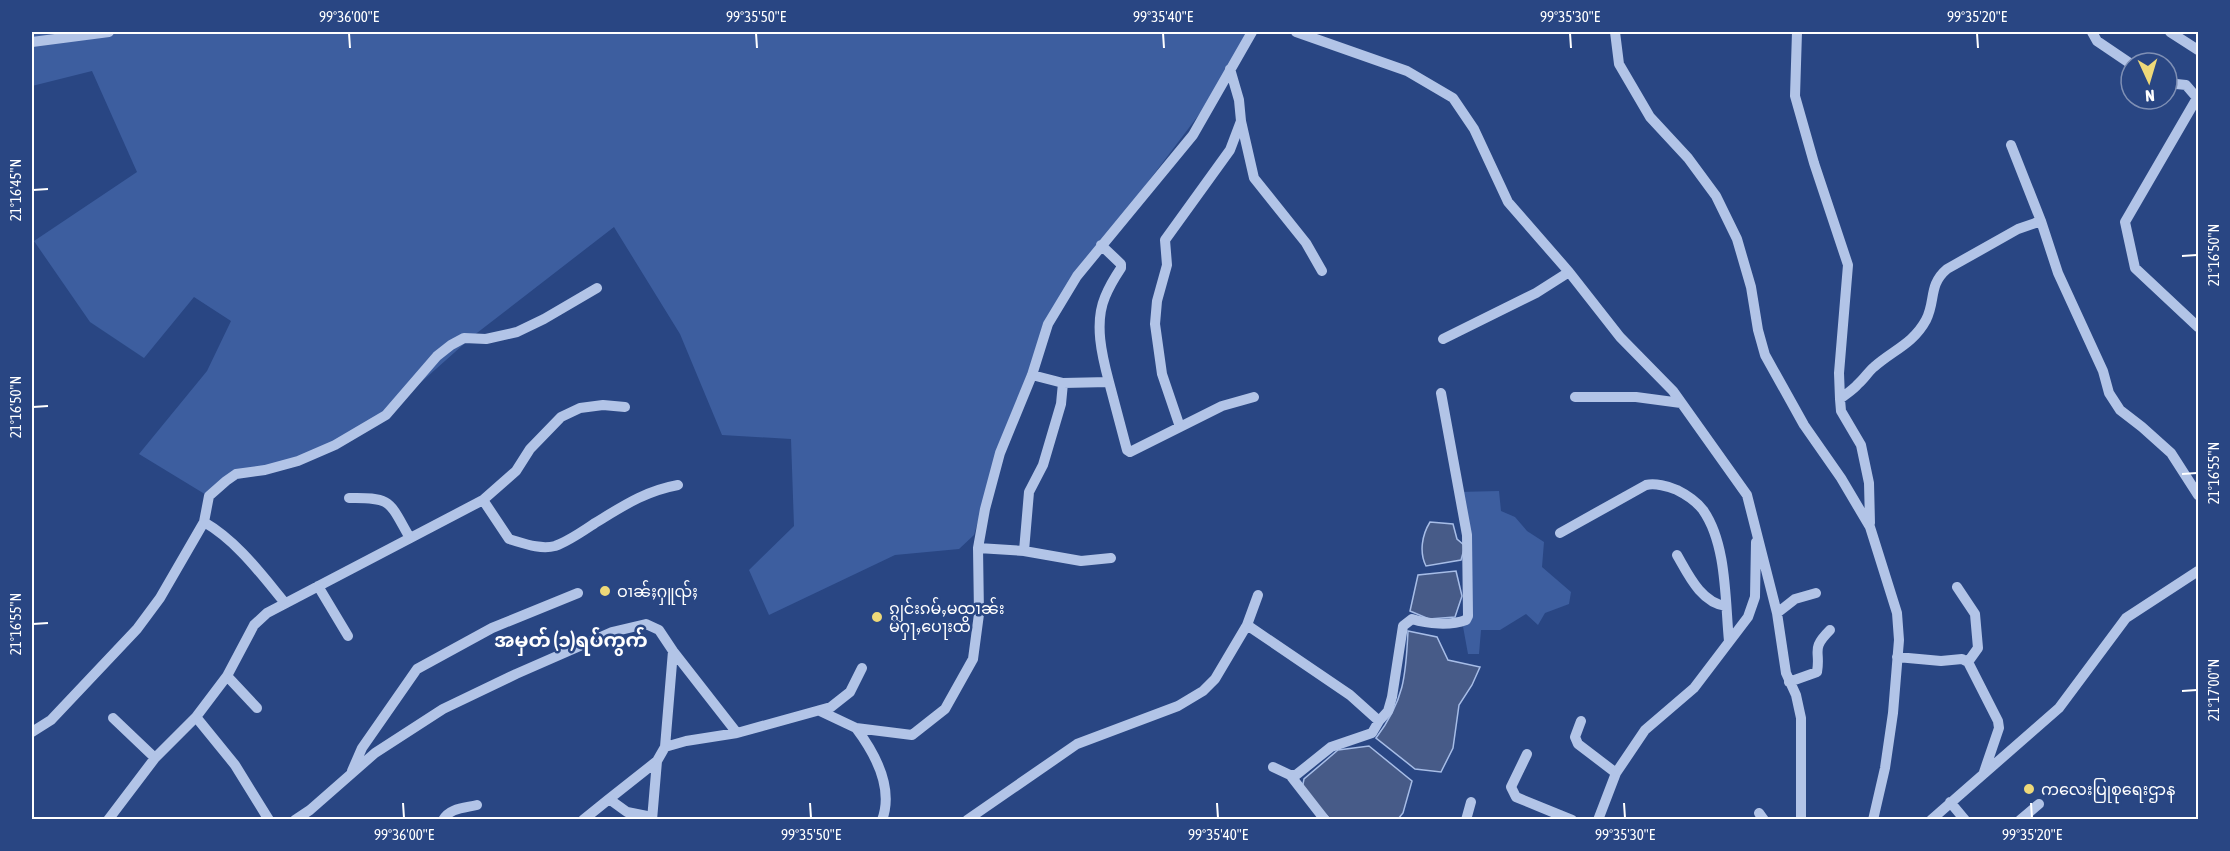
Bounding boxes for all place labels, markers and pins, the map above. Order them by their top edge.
place label: ဝၢၼ်ႈႁူၺ်ႈ [617,580,698,605]
marker: ဝၢၼ်ႈႁူၺ်ႈ [598,584,612,598]
place label: ၵျွင်းၵမ်ႇမထၢၼ်း မႁႃႇပေႃးထိ [889,597,1005,640]
marker: ၵျွင်းၵမ်ႇမထၢၼ်း မႁႃႇပေႃးထိ [870,610,884,624]
place label: ကလေးပြုစုရေးဌာန [2041,778,2175,804]
marker: ကလေးပြုစုရေးဌာန [2022,782,2036,796]

